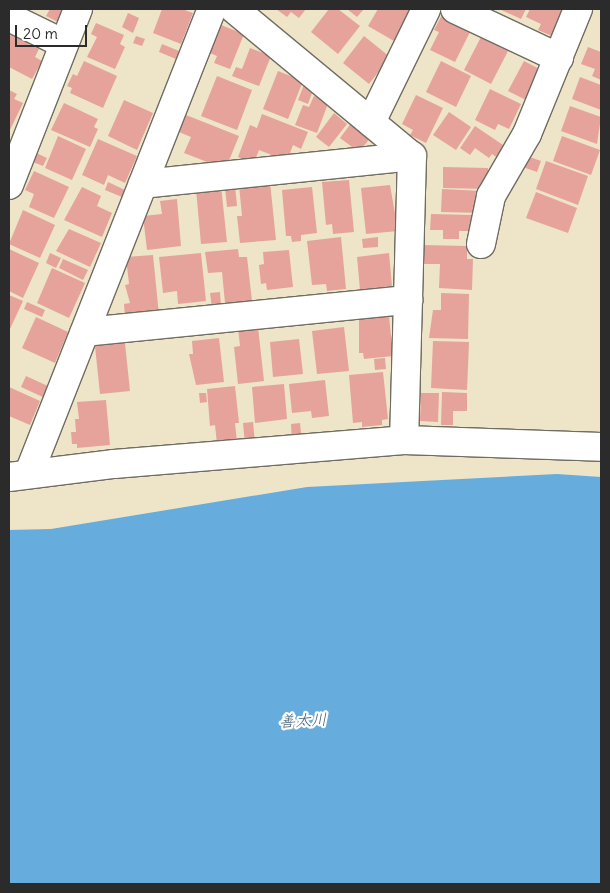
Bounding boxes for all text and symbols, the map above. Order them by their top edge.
scale bar [18,15,90,47]
text: 20 m [23,24,58,43]
water label: 善太川 [279,709,327,731]

